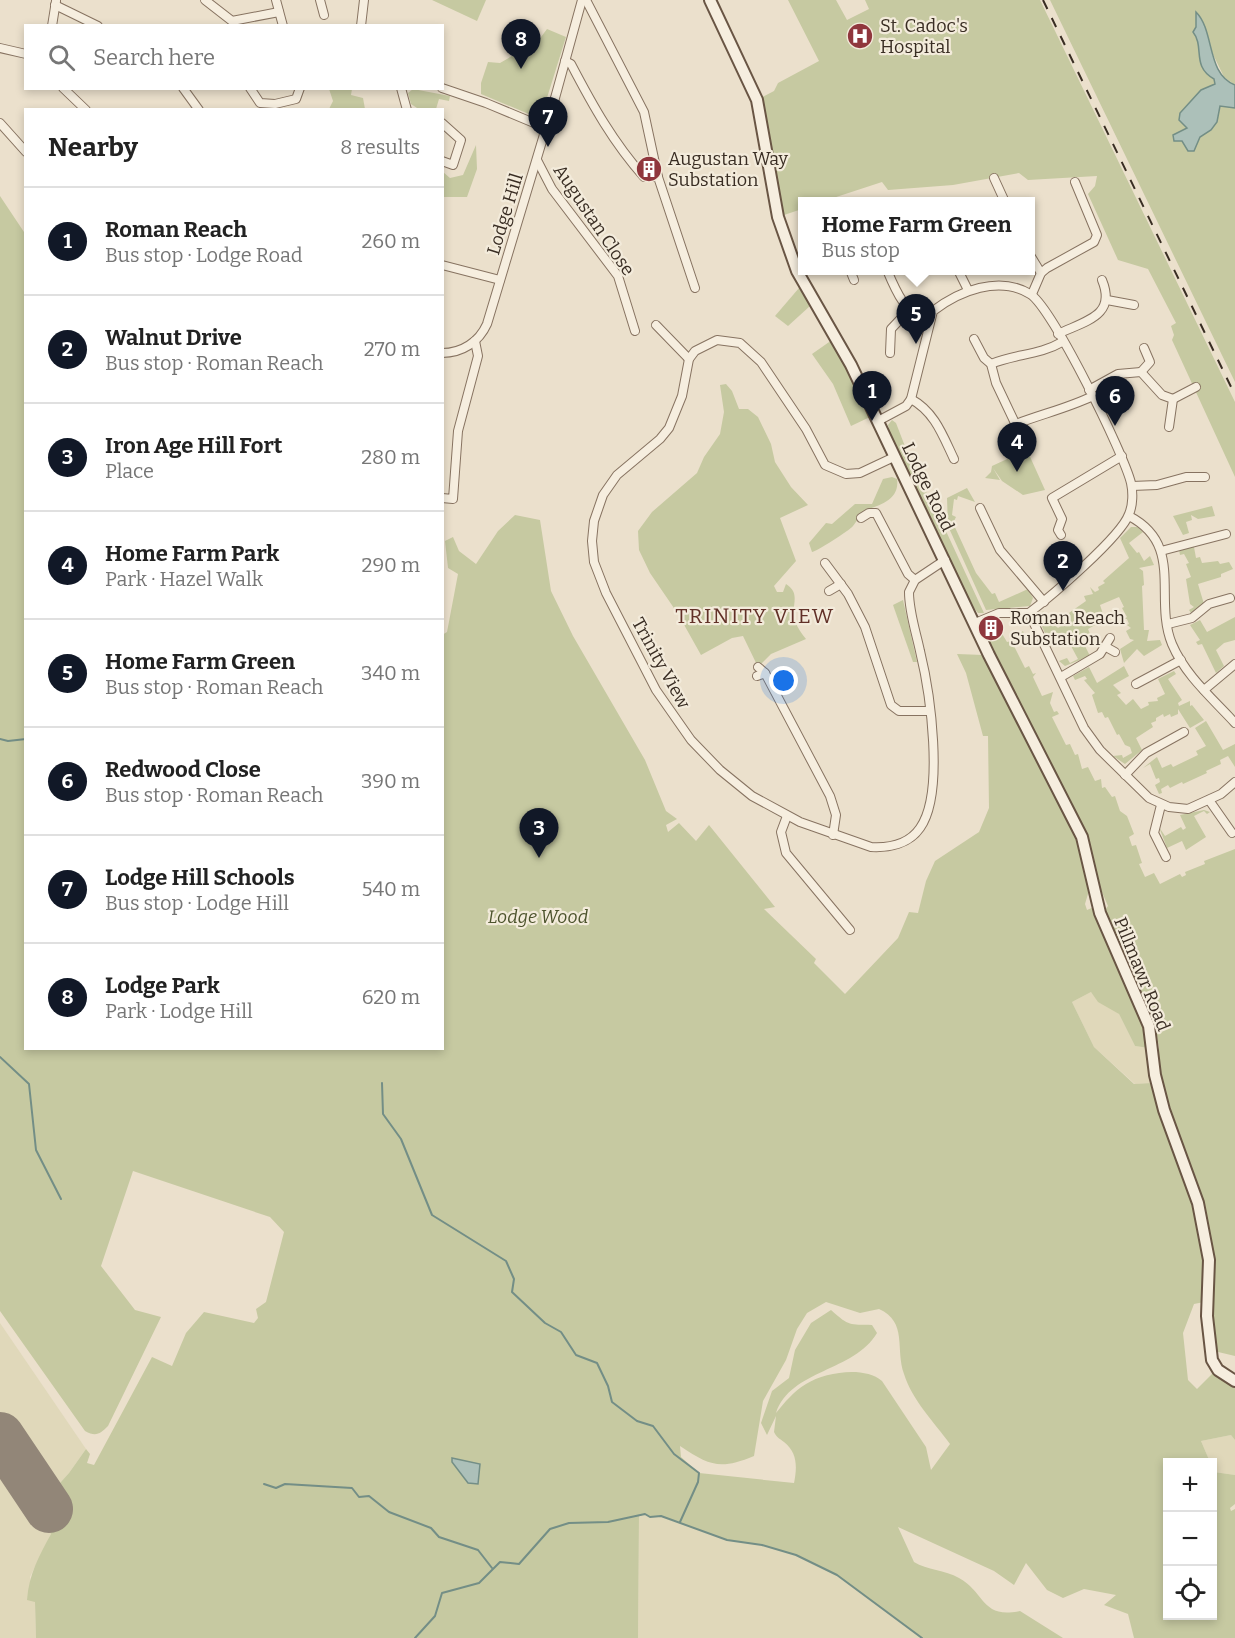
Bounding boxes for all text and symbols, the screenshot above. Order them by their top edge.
place label: St. Cadoc's Hospital [880,15,968,58]
pin: 8 [502,20,540,69]
hospital icon: St. Cadoc's Hospital [845,21,875,51]
search box [24,24,444,90]
icon: search [45,41,78,74]
text: Search here [93,44,215,71]
pin: 7 [528,98,568,147]
text: Nearby [48,132,138,163]
text: 8 results [340,135,420,159]
place label: Augustan Way Substation [668,148,789,191]
building icon: Augustan Way Substation [634,154,664,184]
street label: Augustan Close [549,160,639,280]
street label: Lodge Hill [482,171,528,257]
popup [798,197,1035,275]
text: Home Farm Green [821,211,1012,238]
text: Roman Reach [105,216,247,243]
text: 1 [63,229,72,253]
text: 260 m [361,229,420,253]
text: Bus stop [821,238,900,262]
text: Bus stop · Lodge Road [105,243,303,267]
pin: 5 [896,294,936,344]
text: Walnut Drive [105,324,242,351]
text: 2 [62,337,73,361]
text: 270 m [364,337,420,361]
text: Bus stop · Roman Reach [105,351,324,375]
pin: 1 [852,372,892,421]
pin: 6 [1096,376,1134,426]
pin: 4 [998,422,1036,472]
text: Iron Age Hill Fort [105,432,282,459]
street label: Lodge Road [897,439,959,535]
text: 3 [62,445,73,469]
text: 280 m [361,445,420,469]
text: Place [105,459,154,483]
text: Home Farm Park [105,540,279,567]
pin: 2 [1044,542,1082,591]
text: 4 [61,553,74,577]
text: 290 m [362,553,420,577]
text: Park · Hazel Walk [105,567,263,591]
district label: TRINITY VIEW [675,603,835,629]
place label: Roman Reach Substation [1010,607,1125,650]
building icon: Roman Reach Substation [976,613,1006,643]
street label: Trinity View [627,614,695,713]
text: Home Farm Green [105,648,295,675]
text: 5 [62,661,73,685]
text: 340 m [361,661,420,685]
your location [769,666,798,695]
text: Bus stop · Roman Reach [105,675,324,699]
text: Redwood Close [105,756,261,783]
text: 6 [62,769,73,793]
text: 390 m [361,769,420,793]
text: Bus stop · Roman Reach [105,783,324,807]
pin: 3 [520,808,558,858]
text: Lodge Hill Schools [105,864,295,891]
text: 7 [62,877,73,901]
text: 540 m [362,877,420,901]
text: Bus stop · Lodge Hill [105,891,289,915]
park label: Lodge Wood [488,906,589,928]
street label: Pillmawr Road [1109,914,1175,1035]
text: Lodge Park [105,972,220,999]
text: 8 [61,985,74,1009]
text: 620 m [362,985,420,1009]
text: Park · Lodge Hill [105,999,253,1023]
map controls [1163,1458,1217,1620]
button: + [1163,1458,1217,1512]
button: − [1163,1512,1217,1566]
button: locate [1163,1566,1217,1620]

